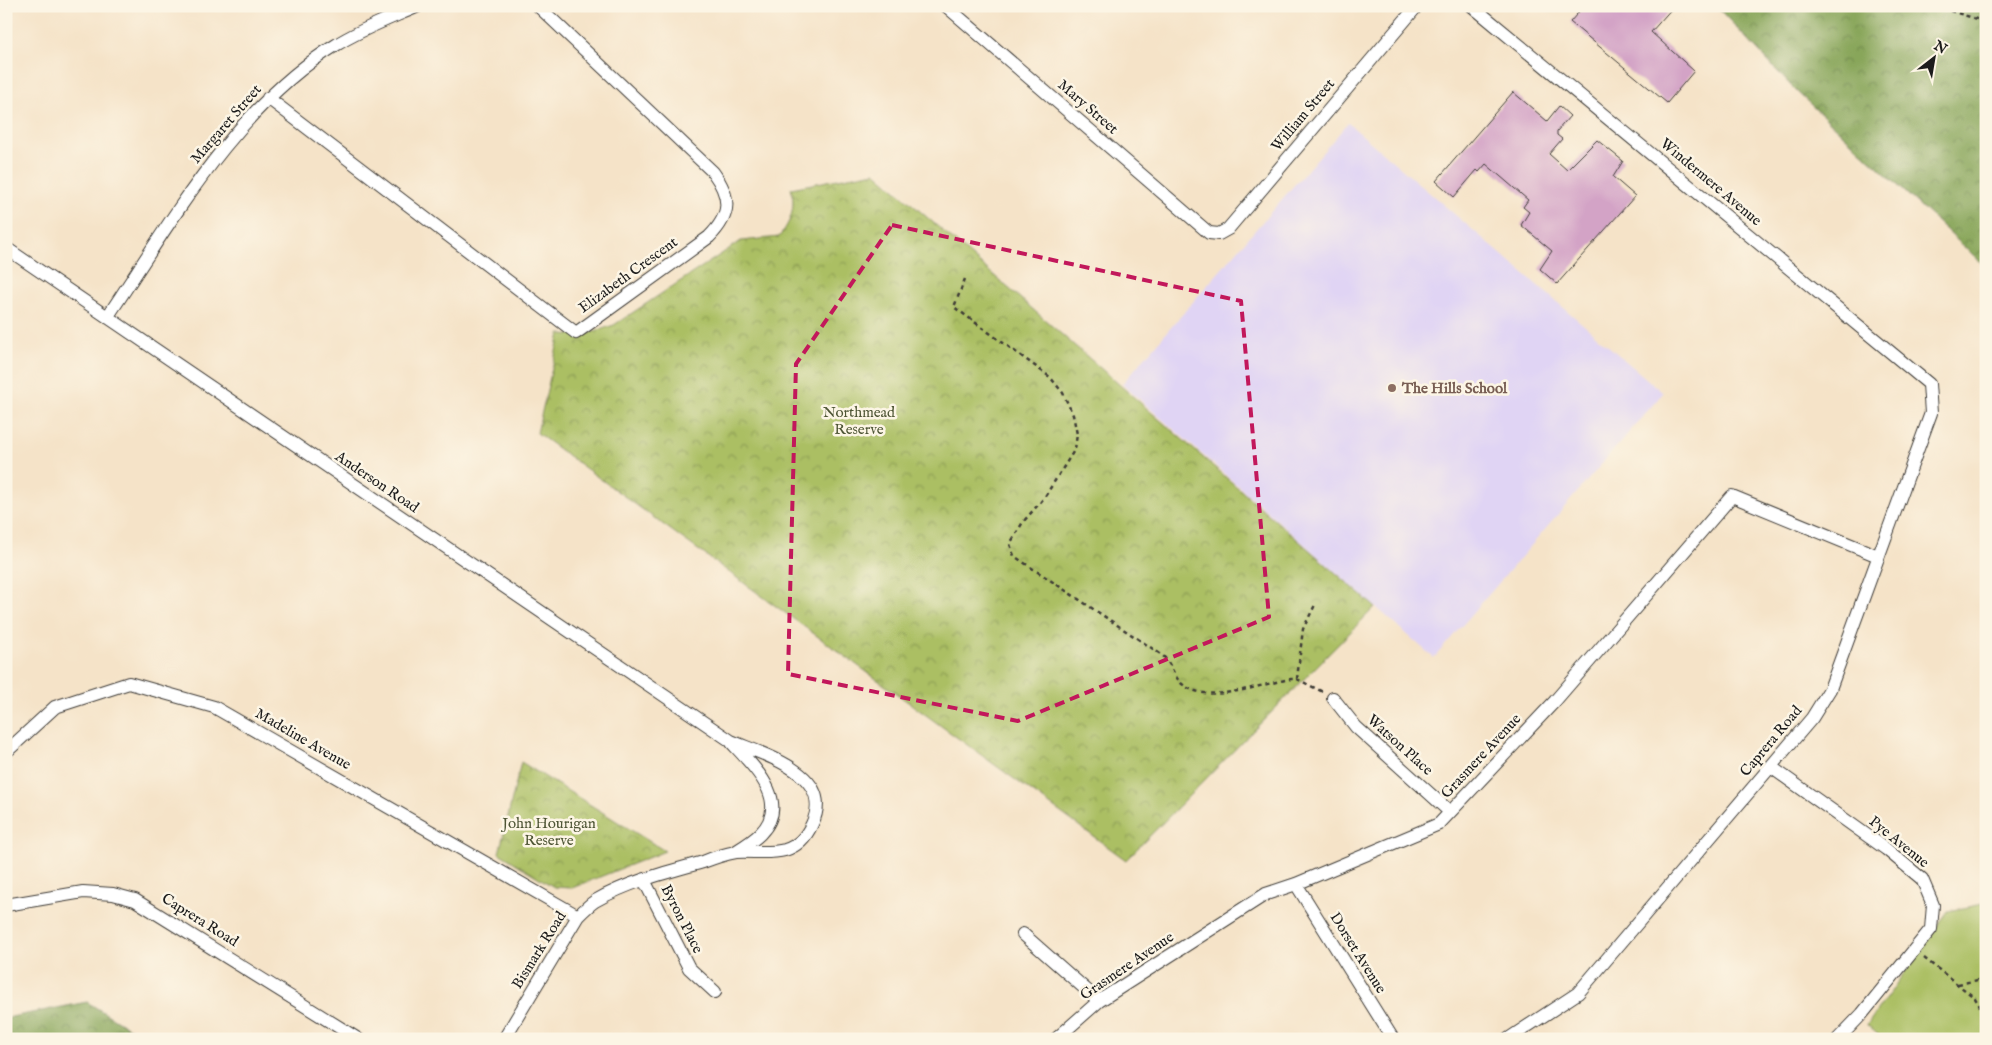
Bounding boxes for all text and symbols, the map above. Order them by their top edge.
north arrow [1910,32,1960,82]
text: N [1929,36,1950,59]
street label: William Street [1267,75,1339,155]
street label: Mary Street [1054,76,1122,138]
street label: Margaret Street [186,80,266,168]
street label: Windermere Avenue [1656,134,1766,230]
street label: Elizabeth Crescent [575,233,681,317]
place label: The Hills School [1401,379,1508,398]
marker: The Hills School [1386,382,1398,394]
park label: Northmead Reserve [823,403,896,439]
street label: Anderson Road [331,446,423,518]
street label: Caprera Road [1736,701,1807,780]
street label: Madeline Avenue [252,704,354,774]
street label: Watson Place [1363,710,1437,780]
street label: Grasmere Avenue [1437,710,1525,802]
street label: Pye Avenue [1865,812,1933,872]
park label: John Hourigan Reserve [500,814,596,850]
street label: Byron Place [657,881,707,957]
street label: Caprera Road [158,889,243,952]
street label: Bismark Road [508,907,571,992]
street label: Dorset Avenue [1326,909,1390,997]
street label: Grasmere Avenue [1076,928,1178,1004]

